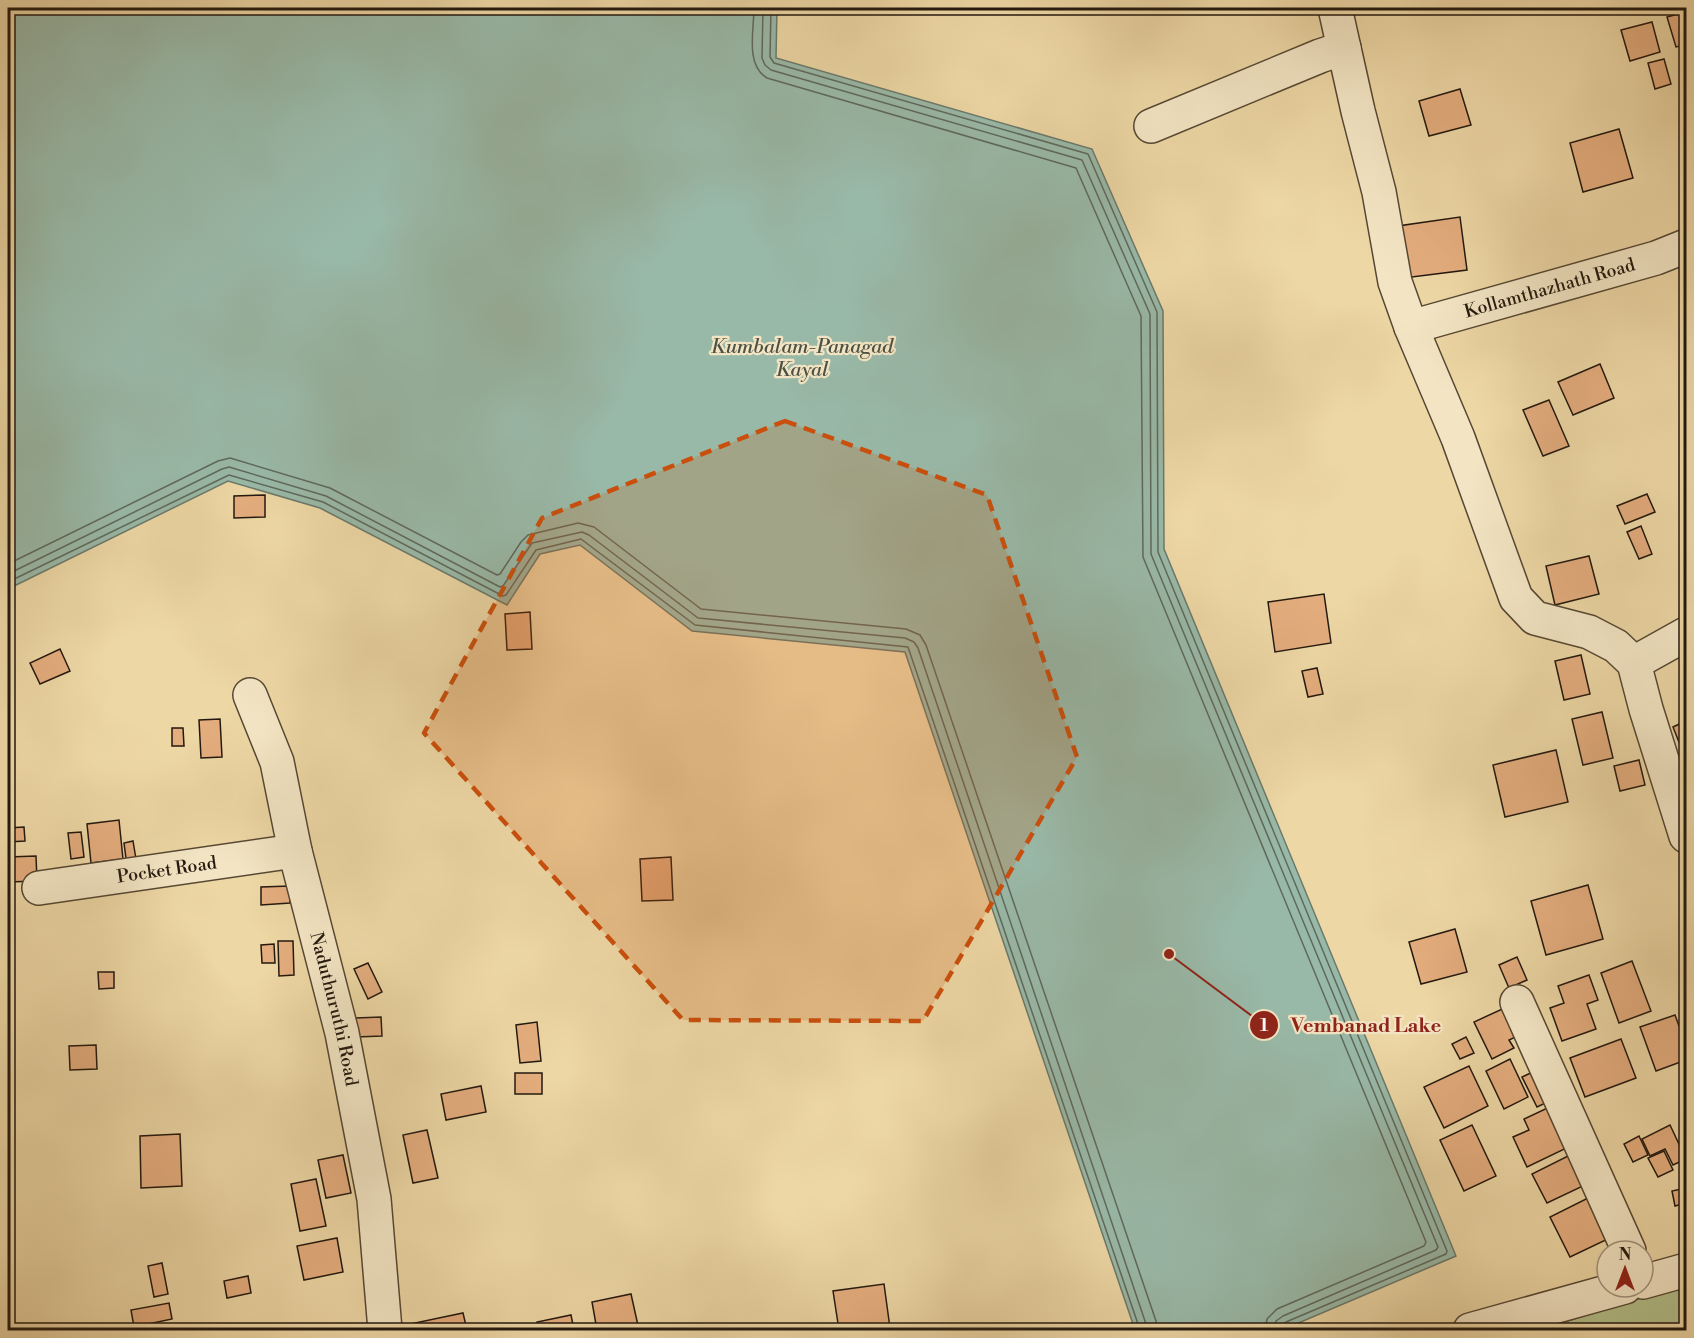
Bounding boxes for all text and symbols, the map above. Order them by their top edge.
street label: Kollamthazhath Road [1462,253,1638,323]
water label: Kumbalam-Panagad Kayal [711,335,894,383]
street label: Pocket Road [115,851,219,888]
street label: Naduthuruthi Road [305,930,364,1089]
callout: Vembanad Lake [1249,1006,1454,1044]
text: 1 [1260,1014,1269,1037]
text: Vembanad Lake [1290,1014,1441,1039]
north arrow [1595,1239,1655,1299]
text: N [1619,1245,1632,1265]

